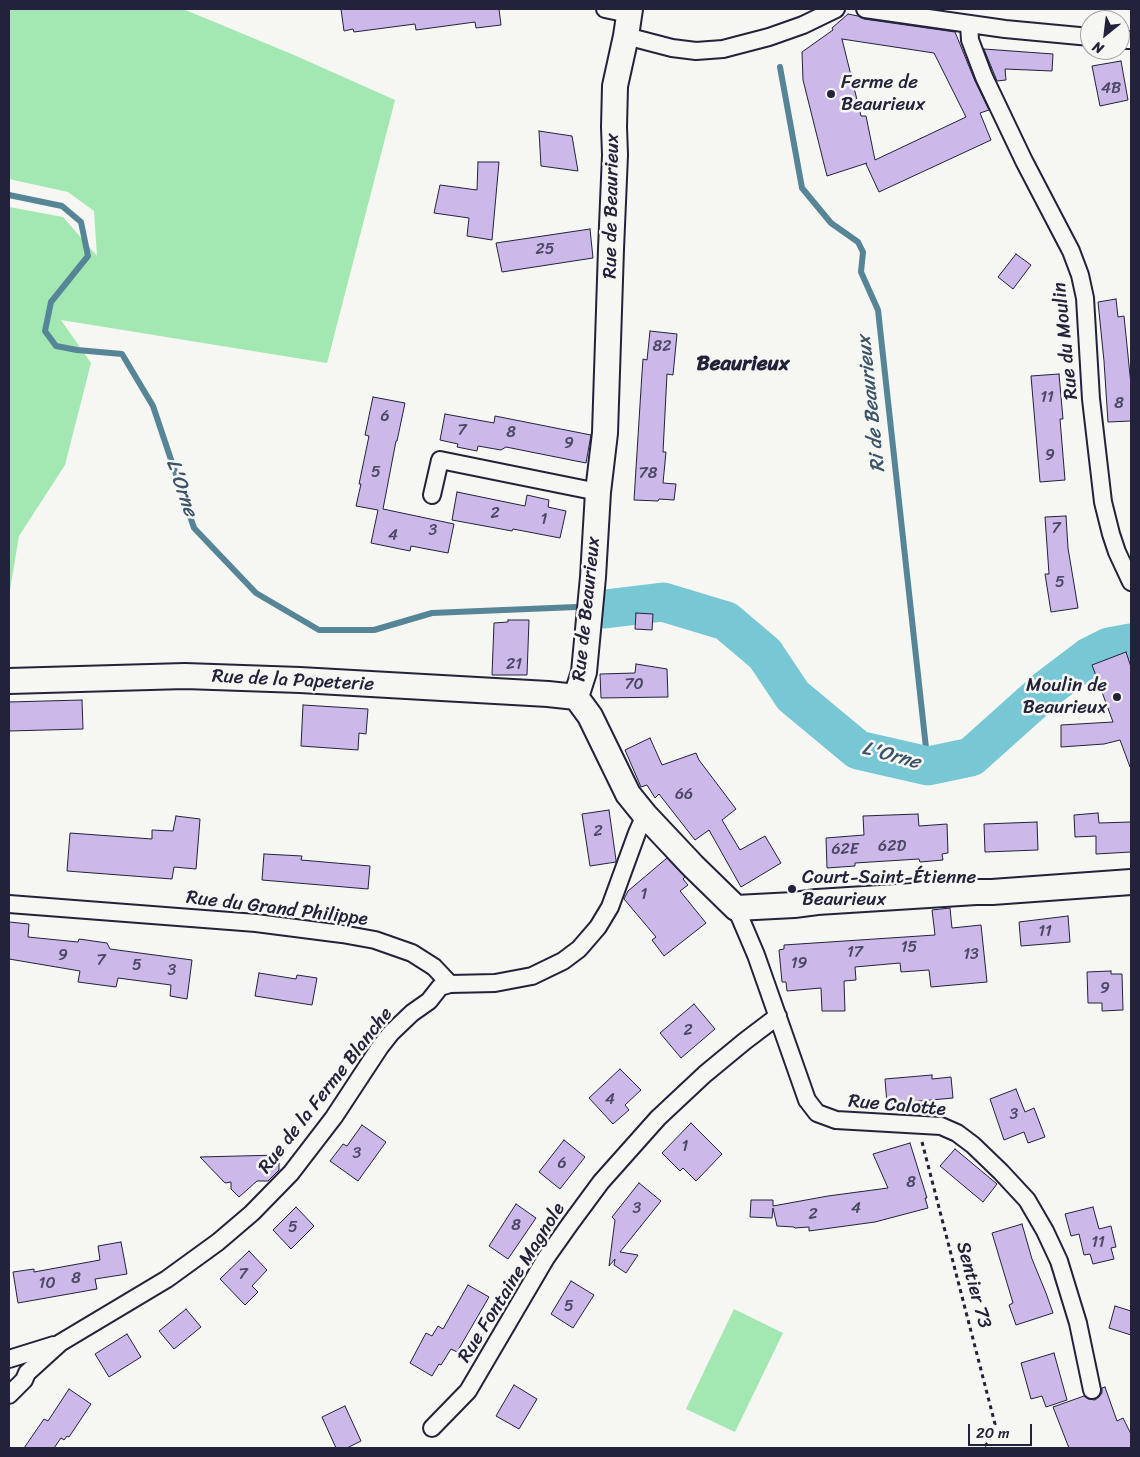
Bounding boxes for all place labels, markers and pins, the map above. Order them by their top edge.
place label: Ferme de Beaurieux [841,72,925,116]
marker: Ferme de Beaurieux [825,88,837,100]
place label: Moulin de Beaurieux [1023,675,1107,719]
marker: Moulin de Beaurieux [1111,691,1123,703]
place label: Court-Saint-Étienne Beaurieux [802,867,976,911]
marker: Court-Saint-Étienne Beaurieux [786,883,798,895]

